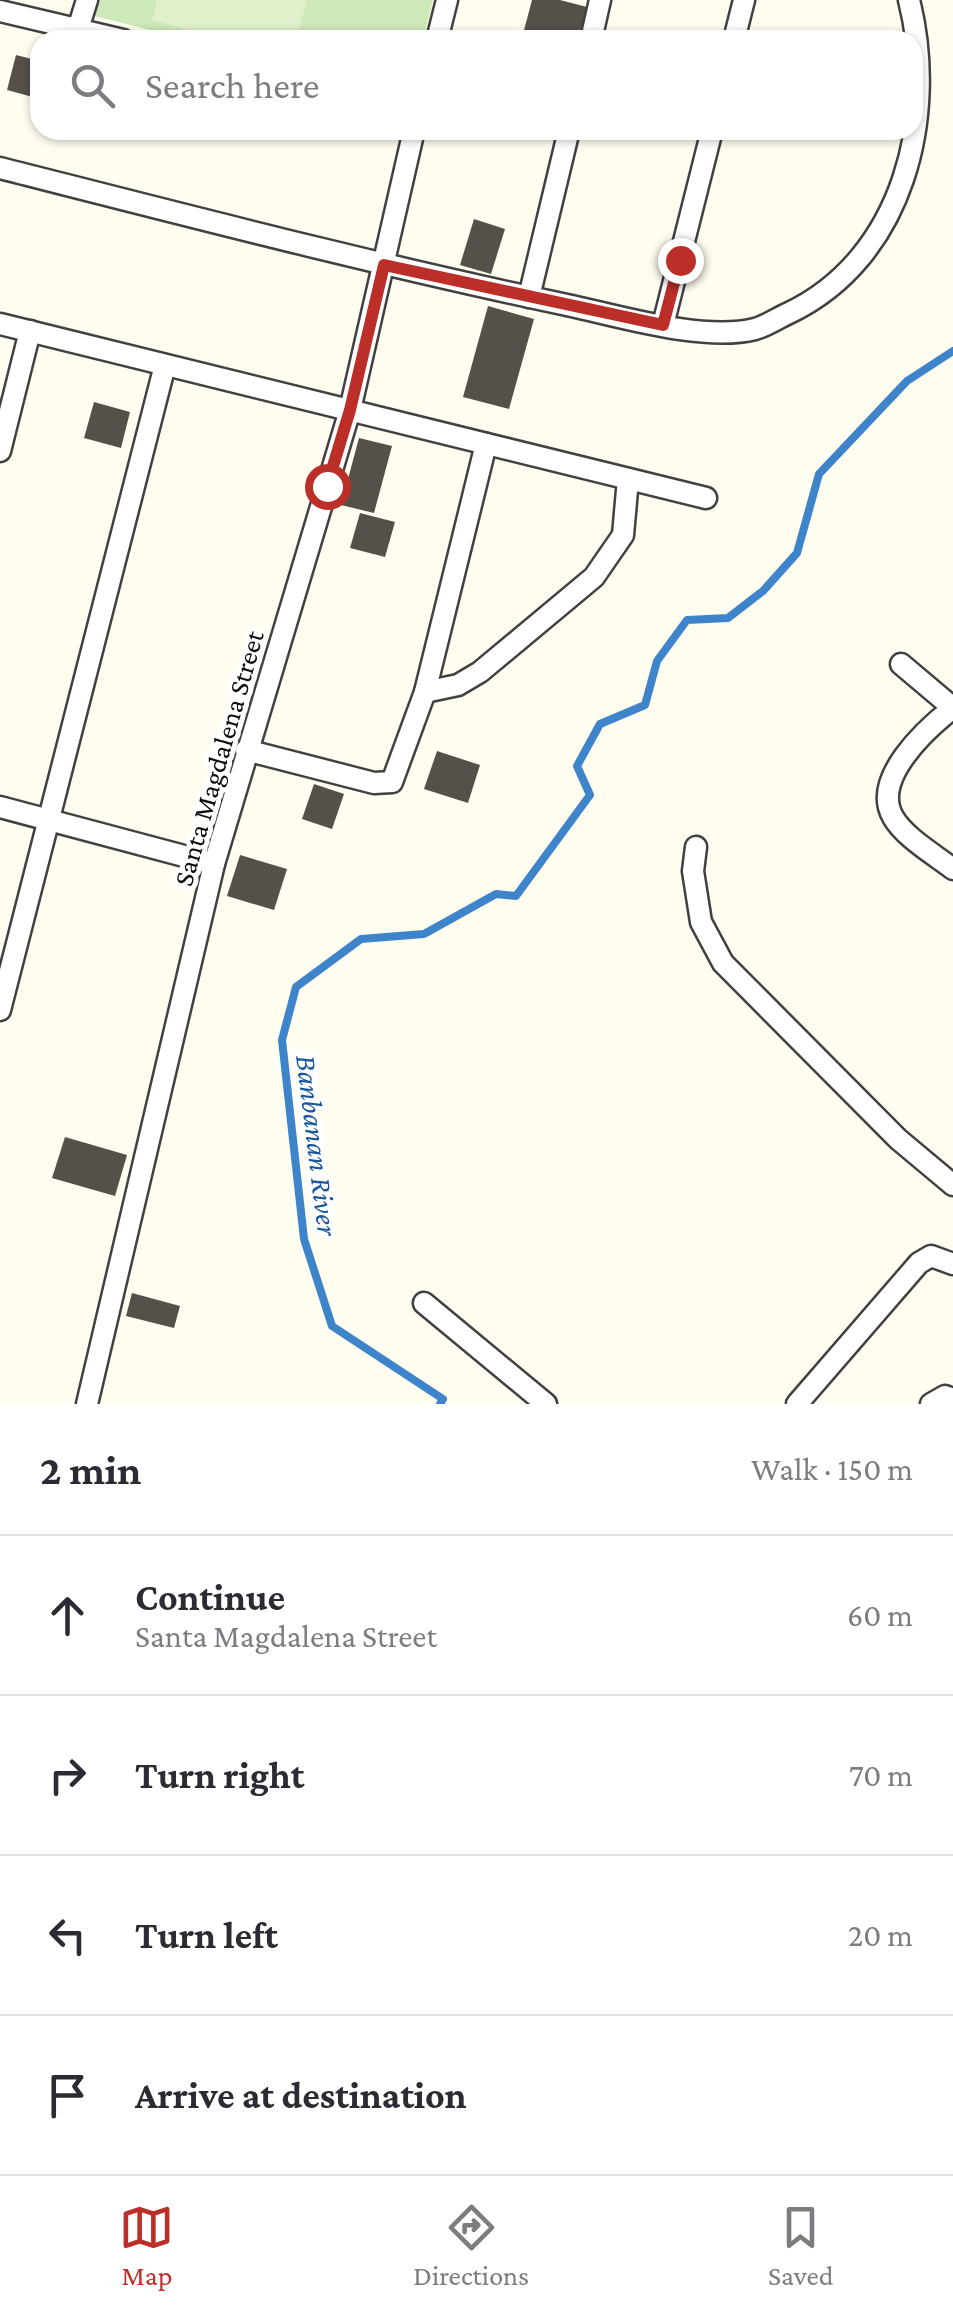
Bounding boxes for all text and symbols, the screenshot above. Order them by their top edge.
search box [30,30,923,140]
icon: search [65,58,120,113]
text: Search here [145,64,319,106]
route end [658,238,704,284]
route start [305,464,351,510]
street label: Santa Magdalena Street [167,626,270,889]
water label: Banbanan River [290,1053,345,1239]
text: 2 min [40,1446,141,1493]
text: Walk · 150 m [751,1451,913,1487]
text: Continue [135,1576,285,1618]
icon: ahead [40,1588,95,1643]
text: 60 m [847,1597,913,1633]
text: Santa Magdalena Street [135,1618,437,1654]
icon: right [40,1748,95,1803]
text: Turn right [135,1754,304,1796]
text: 70 m [849,1757,913,1793]
icon: left [40,1908,95,1963]
text: Turn left [135,1914,278,1956]
text: 20 m [848,1917,913,1953]
icon: arrive [40,2068,95,2123]
text: Arrive at destination [135,2074,467,2116]
tab: Map [119,2200,174,2291]
tab: Directions [413,2200,529,2291]
tab: Saved [768,2200,834,2291]

